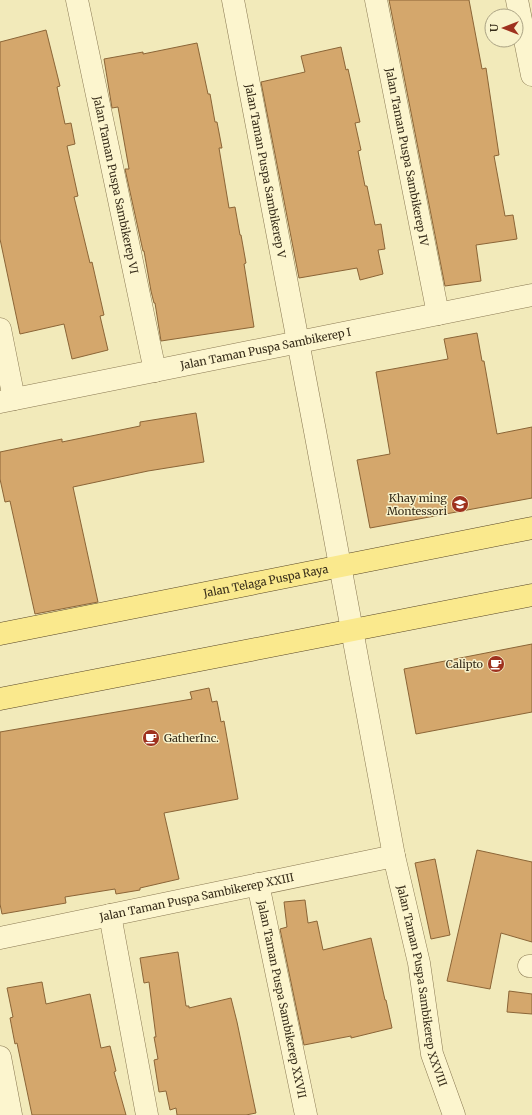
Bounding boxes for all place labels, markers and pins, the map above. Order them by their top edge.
place label: Khay ming Montessori [387,491,447,518]
school or university icon: Khay ming Montessori [450,494,470,514]
cafe icon: Calipto [486,654,506,674]
place label: Calipto [446,657,484,671]
cafe icon: GatherInc. [141,728,161,748]
place label: GatherInc. [164,731,219,745]

